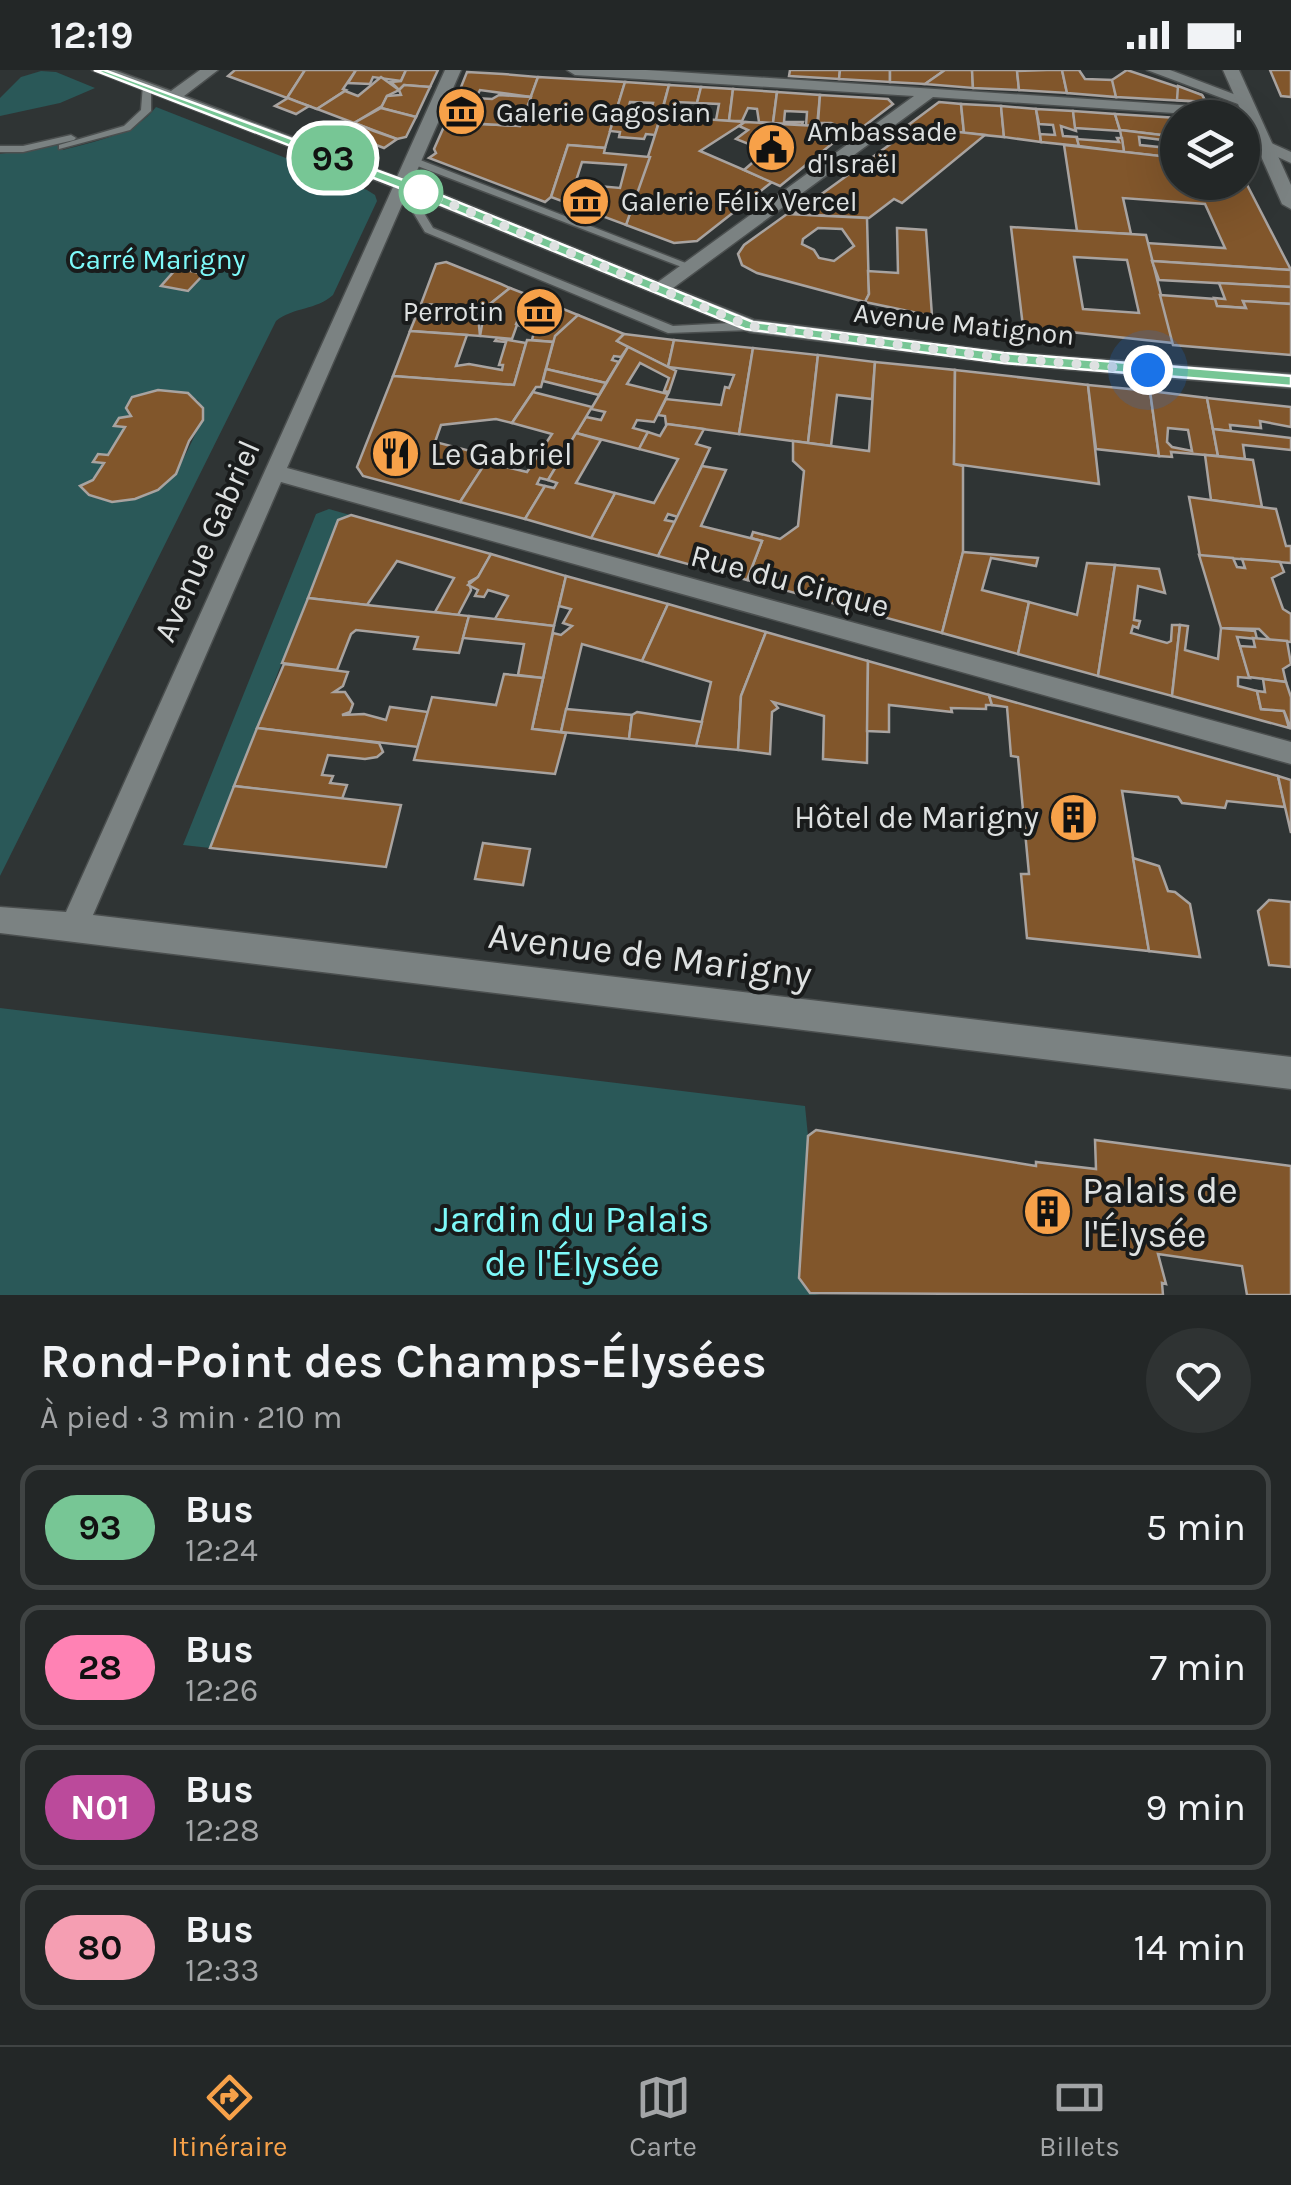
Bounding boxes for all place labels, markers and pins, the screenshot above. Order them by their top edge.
museum icon: Galerie Gagosian [435,86,487,138]
place label: Galerie Gagosian [496,96,711,129]
place label: Ambassade d'Israël [807,115,957,180]
public building icon: Ambassade d'Israël [746,121,798,173]
unlabelled marker [400,171,442,213]
museum icon: Galerie Félix Vercel [560,175,612,227]
place label: Galerie Félix Vercel [621,185,858,218]
museum icon: Perrotin [513,285,565,337]
place label: Perrotin [403,295,504,328]
restaurant icon: Le Gabriel [369,428,421,480]
place label: Le Gabriel [430,436,573,473]
building icon: Hôtel de Marigny [1048,791,1100,843]
place label: Hôtel de Marigny [794,799,1039,836]
place label: Palais de l'Élysée [1082,1168,1238,1257]
building icon: Palais de l'Élysée [1021,1186,1073,1238]

